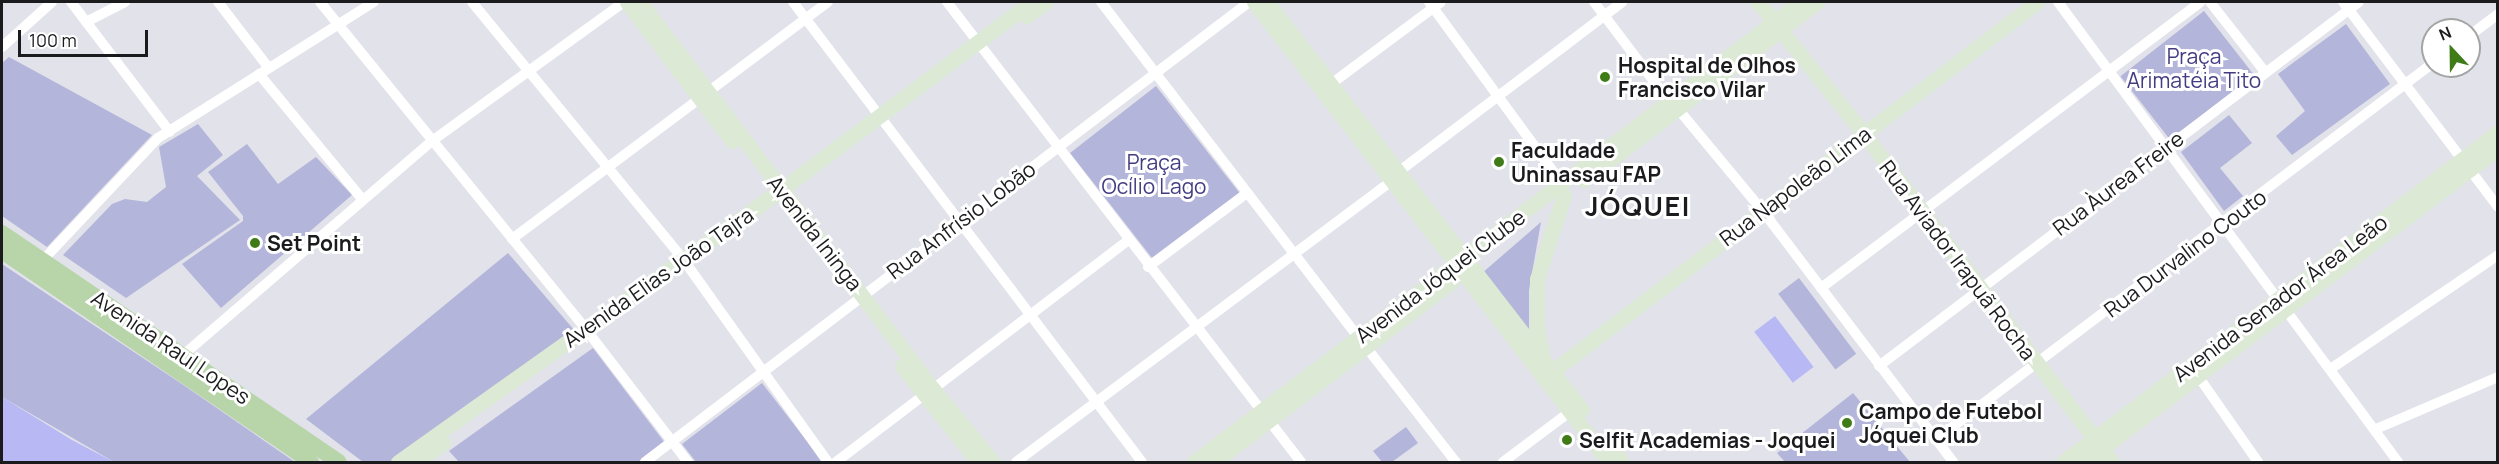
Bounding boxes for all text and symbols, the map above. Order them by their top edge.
scale bar [21,18,152,56]
north arrow [2421,18,2481,78]
text: N [2436,21,2454,46]
text: 100 m [29,28,77,52]
park label: Praça Arimatéia Tito [2127,43,2261,93]
place label: Hospital de Olhos Francisco Vilar [1618,52,1796,102]
marker: Hospital de Olhos Francisco Vilar [1596,68,1614,86]
street label: Rua Napoleão Lima [1714,121,1876,251]
street label: Rua Àurea Freire [2048,126,2188,240]
place label: Faculdade Uninassau FAP [1511,137,1661,187]
park label: Praça Ocílio Lago [1101,149,1207,199]
marker: Faculdade Uninassau FAP [1492,155,1506,169]
street label: Rua Aviador Irapuã Rocha [1875,155,2041,365]
street label: Rua Anfrísio Lobão [882,156,1040,284]
street label: Avenida Ininga [762,170,868,296]
street label: Rua Durvalino Couto [2099,184,2271,322]
district label: JÓQUEI [1585,190,1691,222]
street label: Avenida Elias João Tajra [558,202,758,352]
street label: Avenida Jóquei Clube [1350,204,1530,348]
street label: Avenida Senador Área Leão [2168,209,2392,387]
place label: Set Point [267,230,361,256]
marker: Set Point [248,236,262,250]
street label: Avenida Raul Lopes [87,285,255,409]
place label: Campo de Futebol Jóquei Club [1859,398,2042,448]
marker: Campo de Futebol Jóquei Club [1840,416,1854,430]
place label: Selfit Academias - Joquei [1579,427,1836,453]
marker: Selfit Academias - Joquei [1560,433,1574,447]

